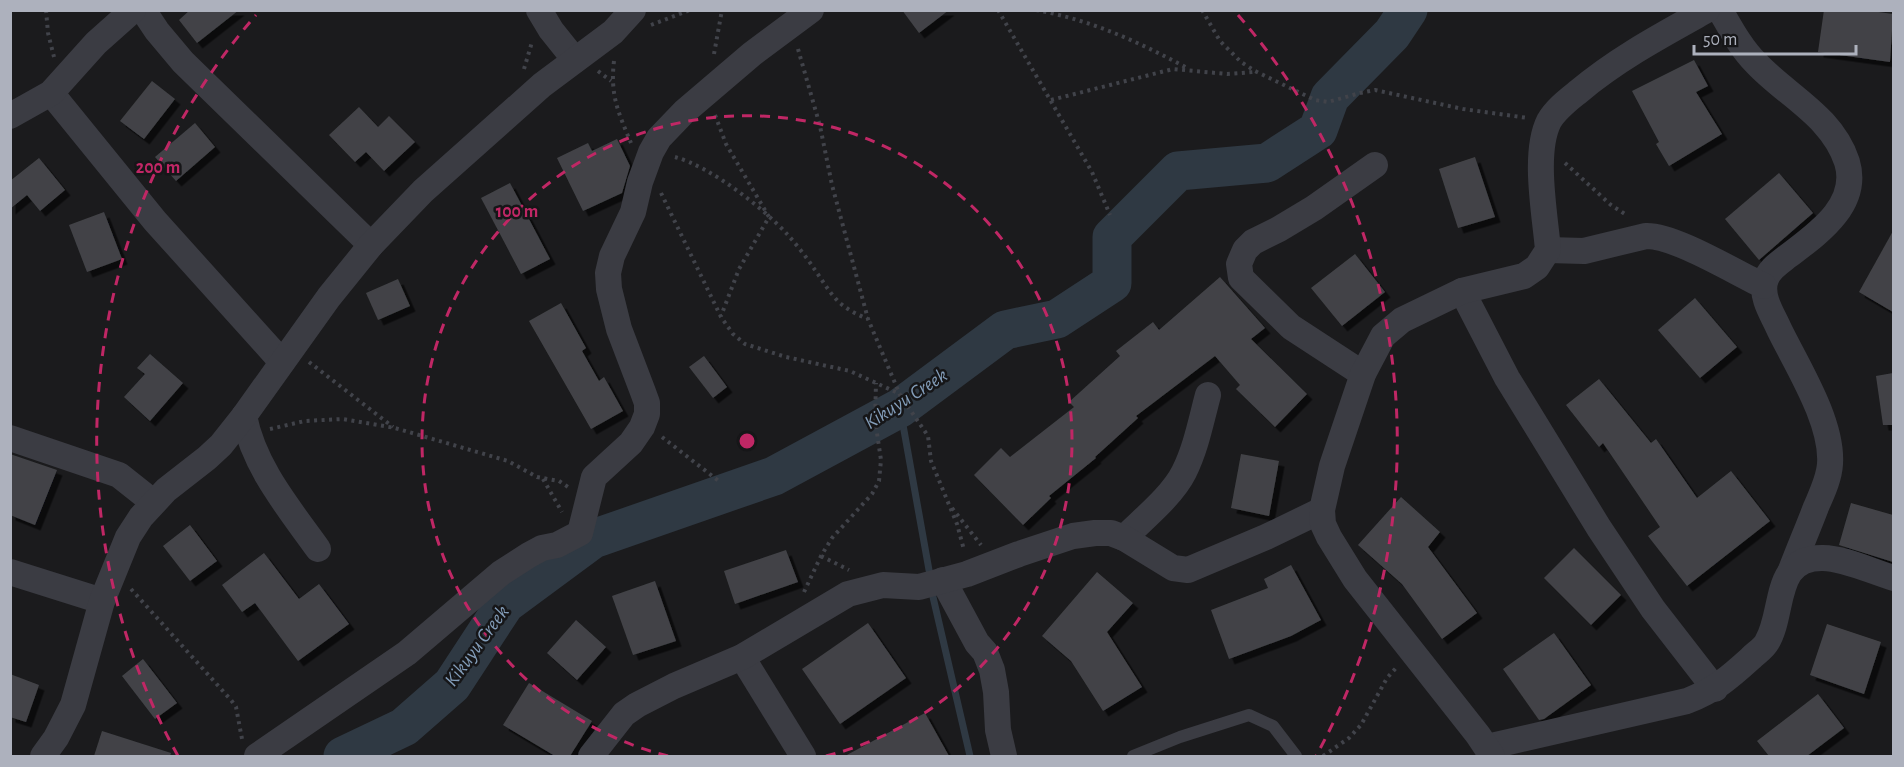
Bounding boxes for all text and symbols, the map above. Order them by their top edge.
scale bar [1694,18,1856,56]
text: 50 m [1703,31,1737,49]
text: 200 m [136,159,180,177]
text: 100 m [496,203,538,221]
water label: Kikuyu Creek [861,365,951,433]
centre of rings [737,431,757,451]
water label: Kikuyu Creek [441,602,513,690]

